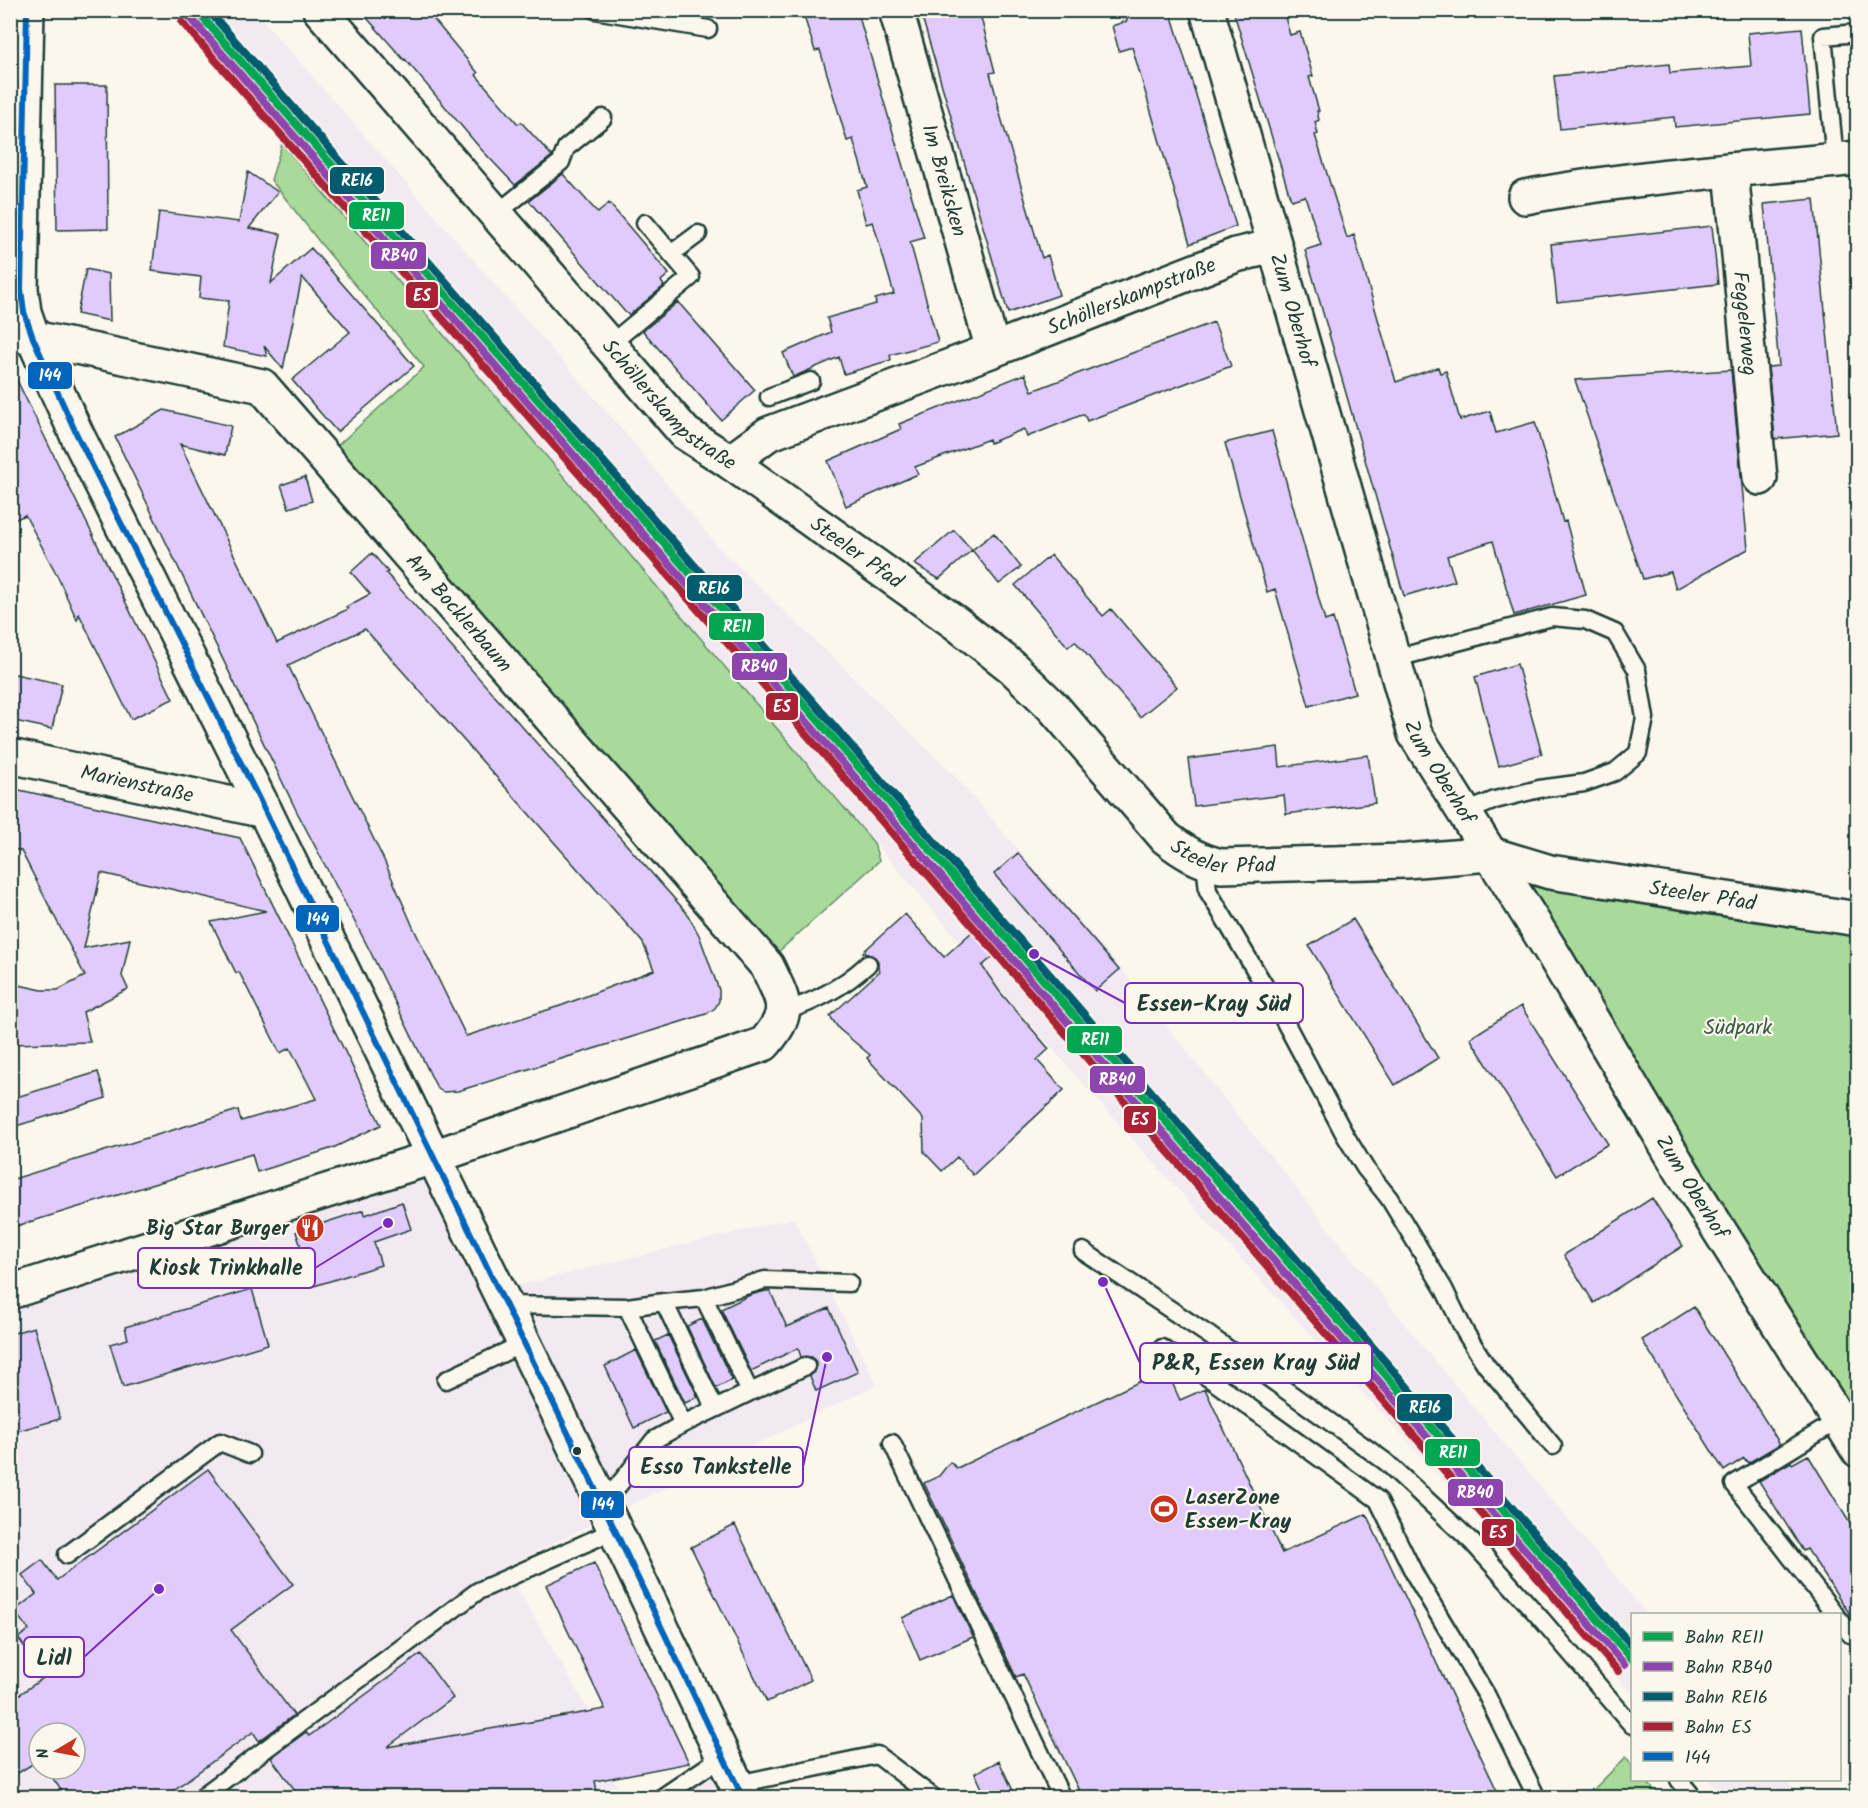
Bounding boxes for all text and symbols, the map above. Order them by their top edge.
street label: Im Breiksken [911,120,975,241]
line badge: RE16 [329,166,385,195]
text: RE16 [341,169,373,194]
line badge: RE11 [348,201,405,230]
text: RE11 [362,204,390,229]
line badge: RB40 [370,241,427,270]
text: RB40 [381,244,418,269]
street label: Schöllerskampstraße [1043,249,1222,345]
street label: Zum Oberhof [1260,249,1324,373]
street label: Feggelerweg [1723,270,1765,377]
line badge: ES [405,281,439,309]
text: ES [413,284,431,309]
street label: Schöllerskampstraße [593,332,743,480]
line badge: 144 [27,361,73,390]
text: 144 [39,364,61,389]
street label: Steeler Pfad [802,509,910,599]
street label: Am Bocklerbaum [397,546,520,681]
line badge: RE16 [686,574,743,602]
text: RE16 [698,577,730,602]
line badge: RE11 [708,612,765,641]
text: RE11 [723,615,751,640]
line badge: RB40 [731,652,788,681]
text: RB40 [741,655,778,680]
line badge: ES [765,692,799,721]
text: ES [773,695,791,720]
street label: Zum Oberhof [1394,716,1484,833]
street label: Marienstraße [77,757,197,813]
street label: Steeler Pfad [1163,831,1276,884]
street label: Steeler Pfad [1647,872,1759,921]
line badge: 144 [295,904,340,933]
text: 144 [307,908,329,933]
callout: Essen-Kray Süd [1125,983,1303,1023]
text: Essen-Kray Süd [1137,988,1292,1023]
park label: Südpark [1704,1012,1772,1045]
line badge: RE11 [1066,1025,1123,1054]
text: RE11 [1081,1028,1109,1053]
line badge: RB40 [1089,1065,1146,1094]
text: RB40 [1099,1068,1136,1093]
line badge: ES [1123,1105,1157,1134]
text: ES [1131,1108,1149,1133]
street label: Zum Oberhof [1646,1129,1737,1248]
restaurant icon: Big Star Burger [294,1212,326,1244]
place label: Big Star Burger [146,1213,290,1246]
callout: Kiosk Trinkhalle [138,1248,315,1288]
text: Kiosk Trinkhalle [149,1252,303,1287]
callout: P&R, Essen Kray Süd [1140,1343,1372,1383]
text: P&R, Essen Kray Süd [1152,1347,1361,1382]
line badge: RE16 [1396,1393,1453,1422]
text: RE16 [1409,1396,1441,1421]
line badge: RE11 [1424,1438,1481,1467]
text: RE11 [1439,1441,1467,1466]
unlabelled marker [571,1445,583,1457]
callout: Esso Tankstelle [629,1447,803,1487]
text: Esso Tankstelle [641,1451,792,1486]
line badge: RB40 [1447,1478,1504,1507]
text: RB40 [1457,1481,1494,1506]
place label: LaserZone Essen-Kray [1185,1482,1291,1539]
line badge: 144 [580,1490,625,1519]
text: 144 [592,1493,614,1518]
sports icon: LaserZone Essen-Kray [1148,1493,1180,1525]
line badge: ES [1481,1518,1515,1547]
text: ES [1489,1521,1507,1546]
legend [1631,1613,1841,1781]
text: Bahn RE11 [1685,1624,1764,1653]
callout: Lidl [24,1637,84,1677]
text: Lidl [36,1642,72,1677]
text: Bahn RB40 [1685,1654,1772,1683]
text: Bahn RE16 [1685,1684,1768,1713]
text: Bahn ES [1685,1714,1752,1743]
north arrow [27,1721,87,1781]
text: 144 [1685,1744,1711,1773]
text: N [31,1746,57,1760]

